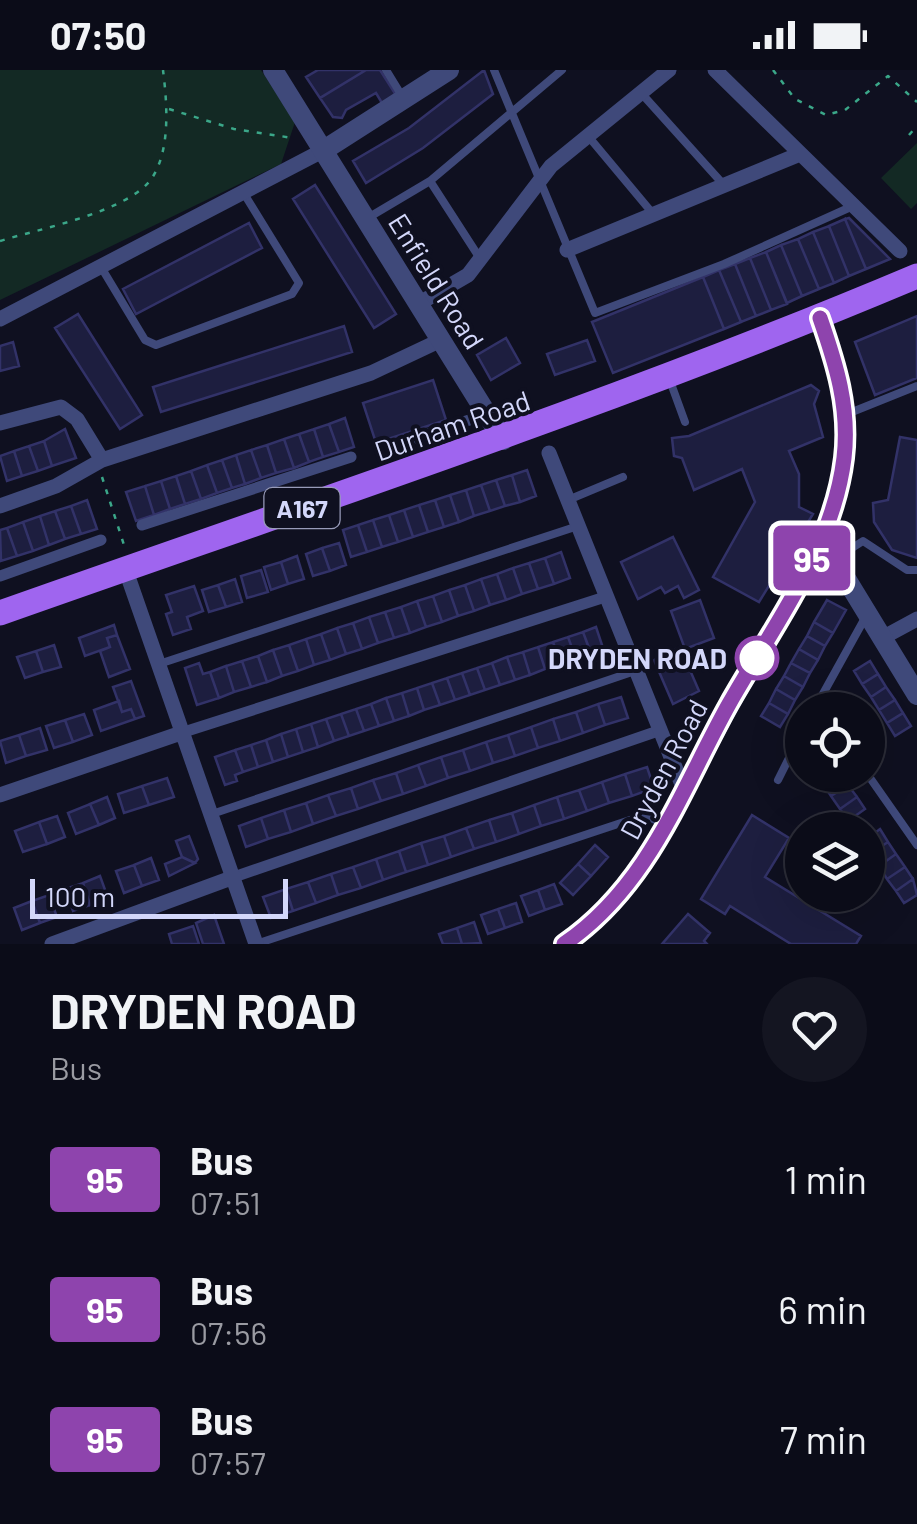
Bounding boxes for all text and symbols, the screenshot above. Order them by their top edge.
text: 07:50 [50,12,146,58]
street label: Enfield Road [382,207,492,355]
street label: Durham Road [370,383,534,467]
road number: A167 [264,488,340,528]
line badge: 95 [767,526,857,590]
text: 95 [793,537,831,579]
marker: DRYDEN ROAD [736,637,778,679]
place label: DRYDEN ROAD [548,641,727,675]
map controls [785,692,885,912]
button: locate [785,692,885,792]
street label: Dryden Road [612,693,714,845]
button: layers [785,812,885,912]
scale bar [30,874,288,918]
text: 100 m [45,879,115,913]
button: heart [762,977,867,1082]
text: DRYDEN ROAD [50,981,357,1039]
text: Bus [50,1048,102,1086]
text: Bus [190,1137,253,1183]
text: 1 min [785,1156,867,1202]
text: 95 [86,1158,124,1200]
text: 07:51 [190,1183,261,1221]
text: Bus [190,1267,253,1313]
text: 6 min [778,1286,867,1332]
text: 95 [86,1288,124,1330]
text: 07:56 [190,1313,267,1351]
text: Bus [190,1397,253,1443]
text: 7 min [780,1416,867,1462]
text: 95 [86,1418,124,1460]
text: 07:57 [190,1443,266,1481]

